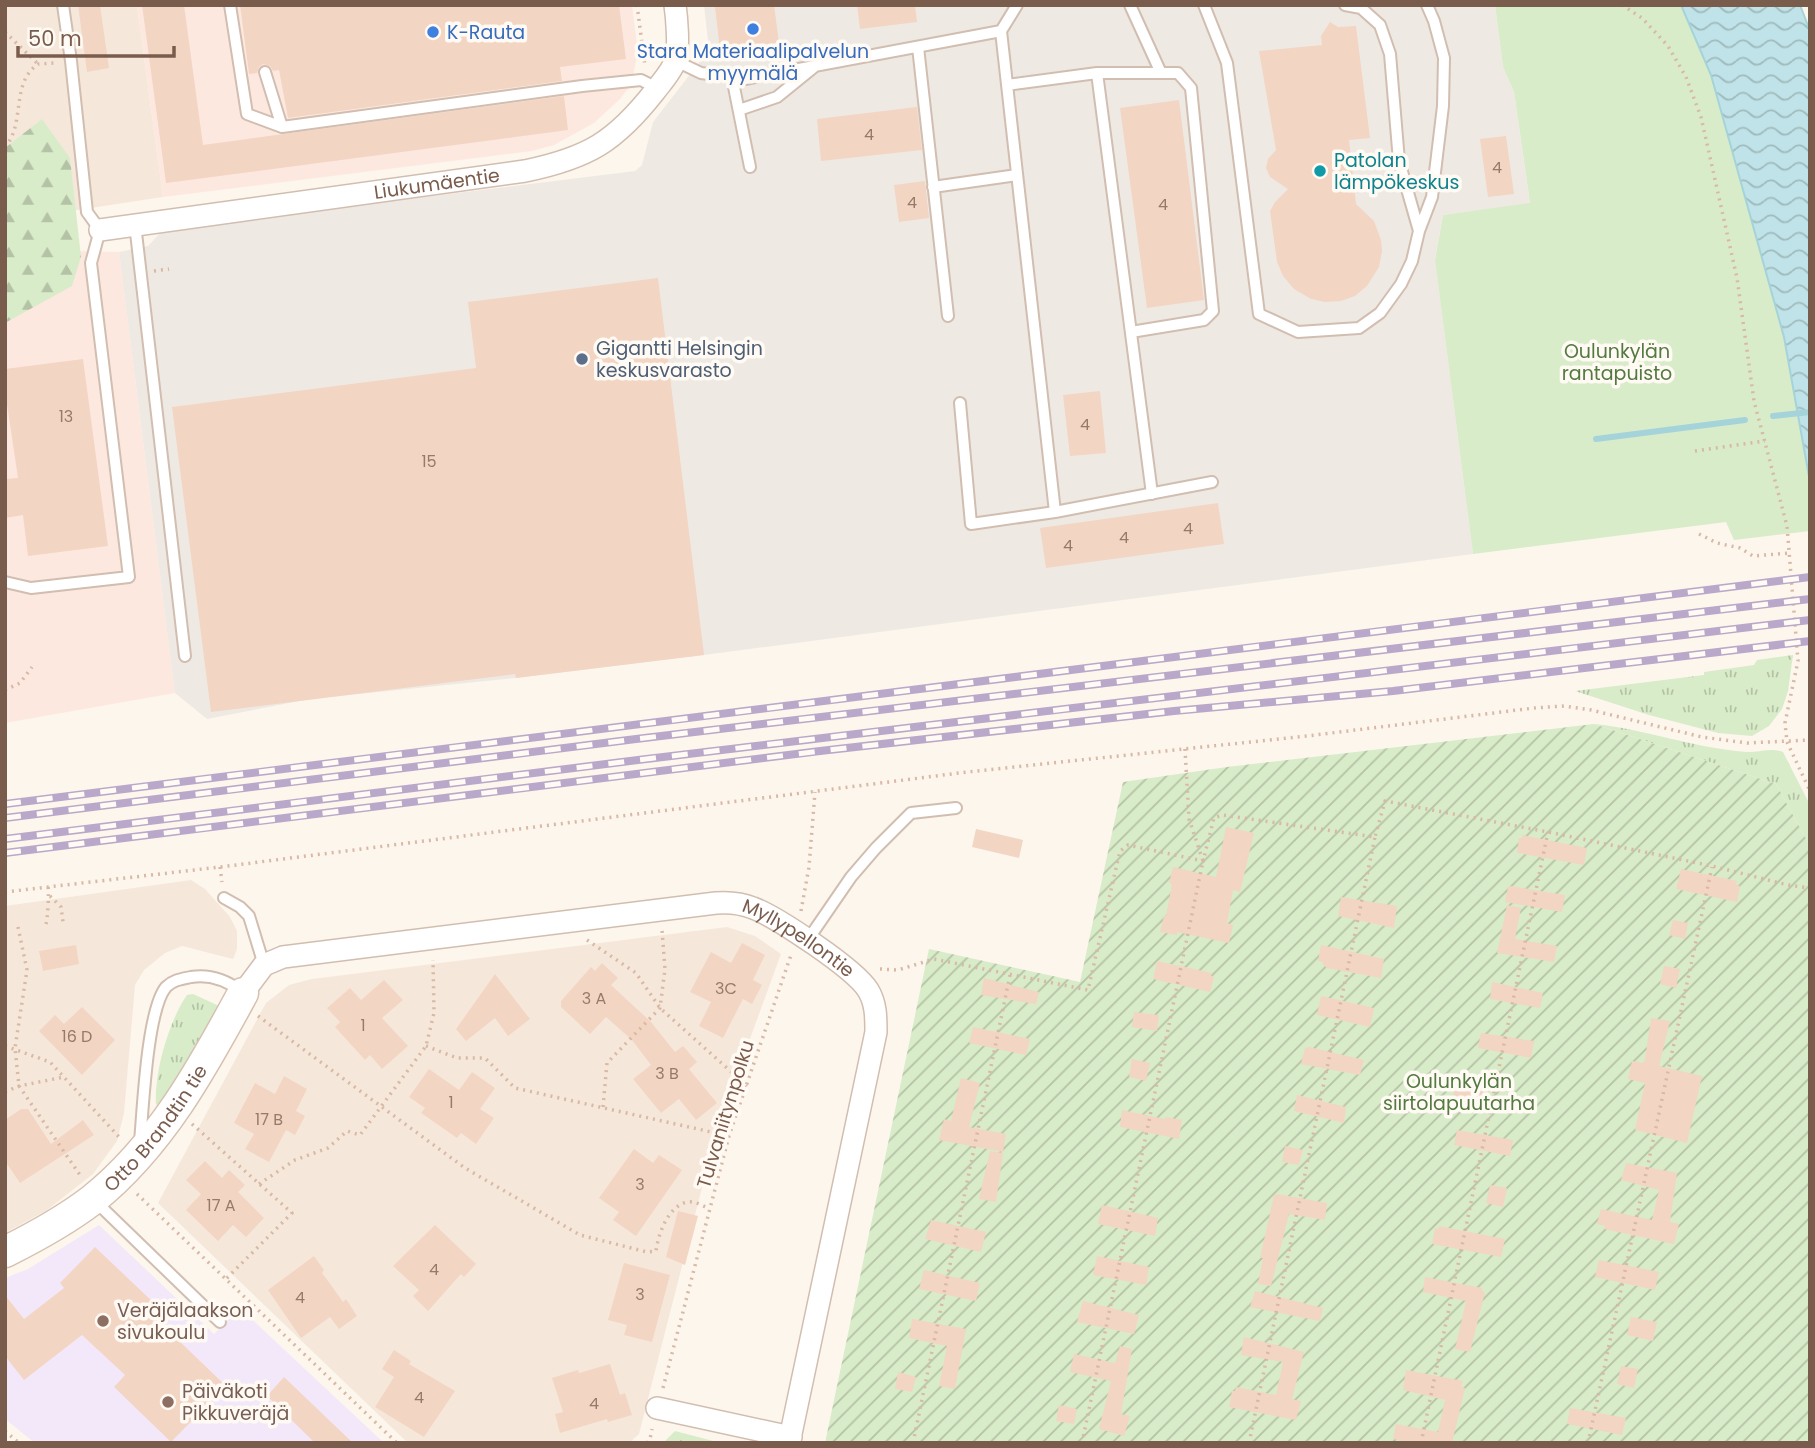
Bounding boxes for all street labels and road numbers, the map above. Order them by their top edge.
street label: Liukumäentie [372,162,502,206]
street label: Myllypellontie [739,892,860,984]
street label: Tulvaniitynpolku [690,1037,761,1192]
street label: Otto Brandtin tie [98,1060,214,1198]

